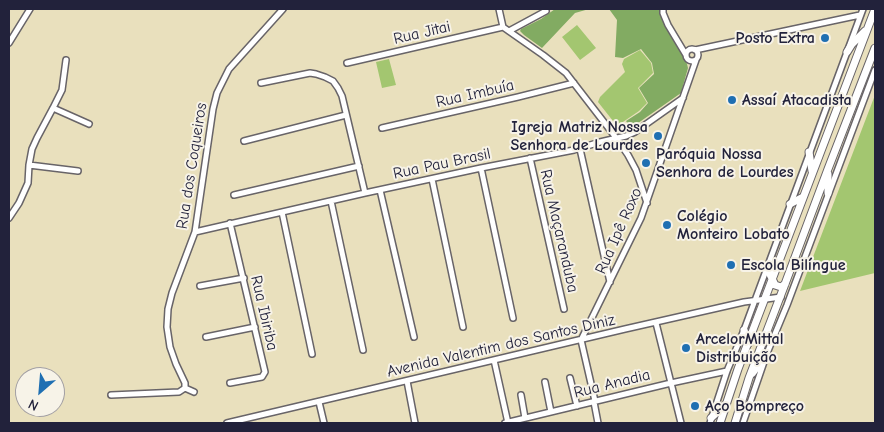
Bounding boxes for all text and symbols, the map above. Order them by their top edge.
street label: Rua Jitai [391,17,453,49]
place label: Posto Extra [736,28,815,48]
marker: Posto Extra [819,32,831,44]
street label: Rua Imbuía [434,76,516,112]
place label: Assaí Atacadista [742,90,852,110]
marker: Assaí Atacadista [726,94,738,106]
street label: Rua dos Coqueiros [173,101,211,231]
place label: Igreja Matriz Nossa Senhora de Lourdes [511,117,648,155]
marker: Igreja Matriz Nossa Senhora de Lourdes [652,130,664,142]
street label: Rua Pau Brasil [391,144,493,184]
place label: Paróquia Nossa Senhora de Lourdes [656,144,793,182]
marker: Paróquia Nossa Senhora de Lourdes [640,157,652,169]
street label: Rua Maçaranduba [536,168,582,294]
street label: Rua Ipê Roxo [591,185,647,277]
place label: Colégio Monteiro Lobato [677,206,790,244]
marker: Colégio Monteiro Lobato [661,219,673,231]
place label: Escola Bilíngue [741,255,846,275]
marker: Escola Bilíngue [725,259,737,271]
street label: Rua Ibiriba [246,274,282,352]
street label: Avenida Valentim dos Santos Diniz [385,310,617,382]
place label: ArcelorMittal Distribuição [696,329,783,367]
marker: ArcelorMittal Distribuição [680,342,692,354]
street label: Rua Anadia [572,365,652,403]
north arrow [15,367,65,417]
text: N [25,395,41,415]
place label: Aço Bompreço [705,396,804,416]
marker: Aço Bompreço [689,400,701,412]

